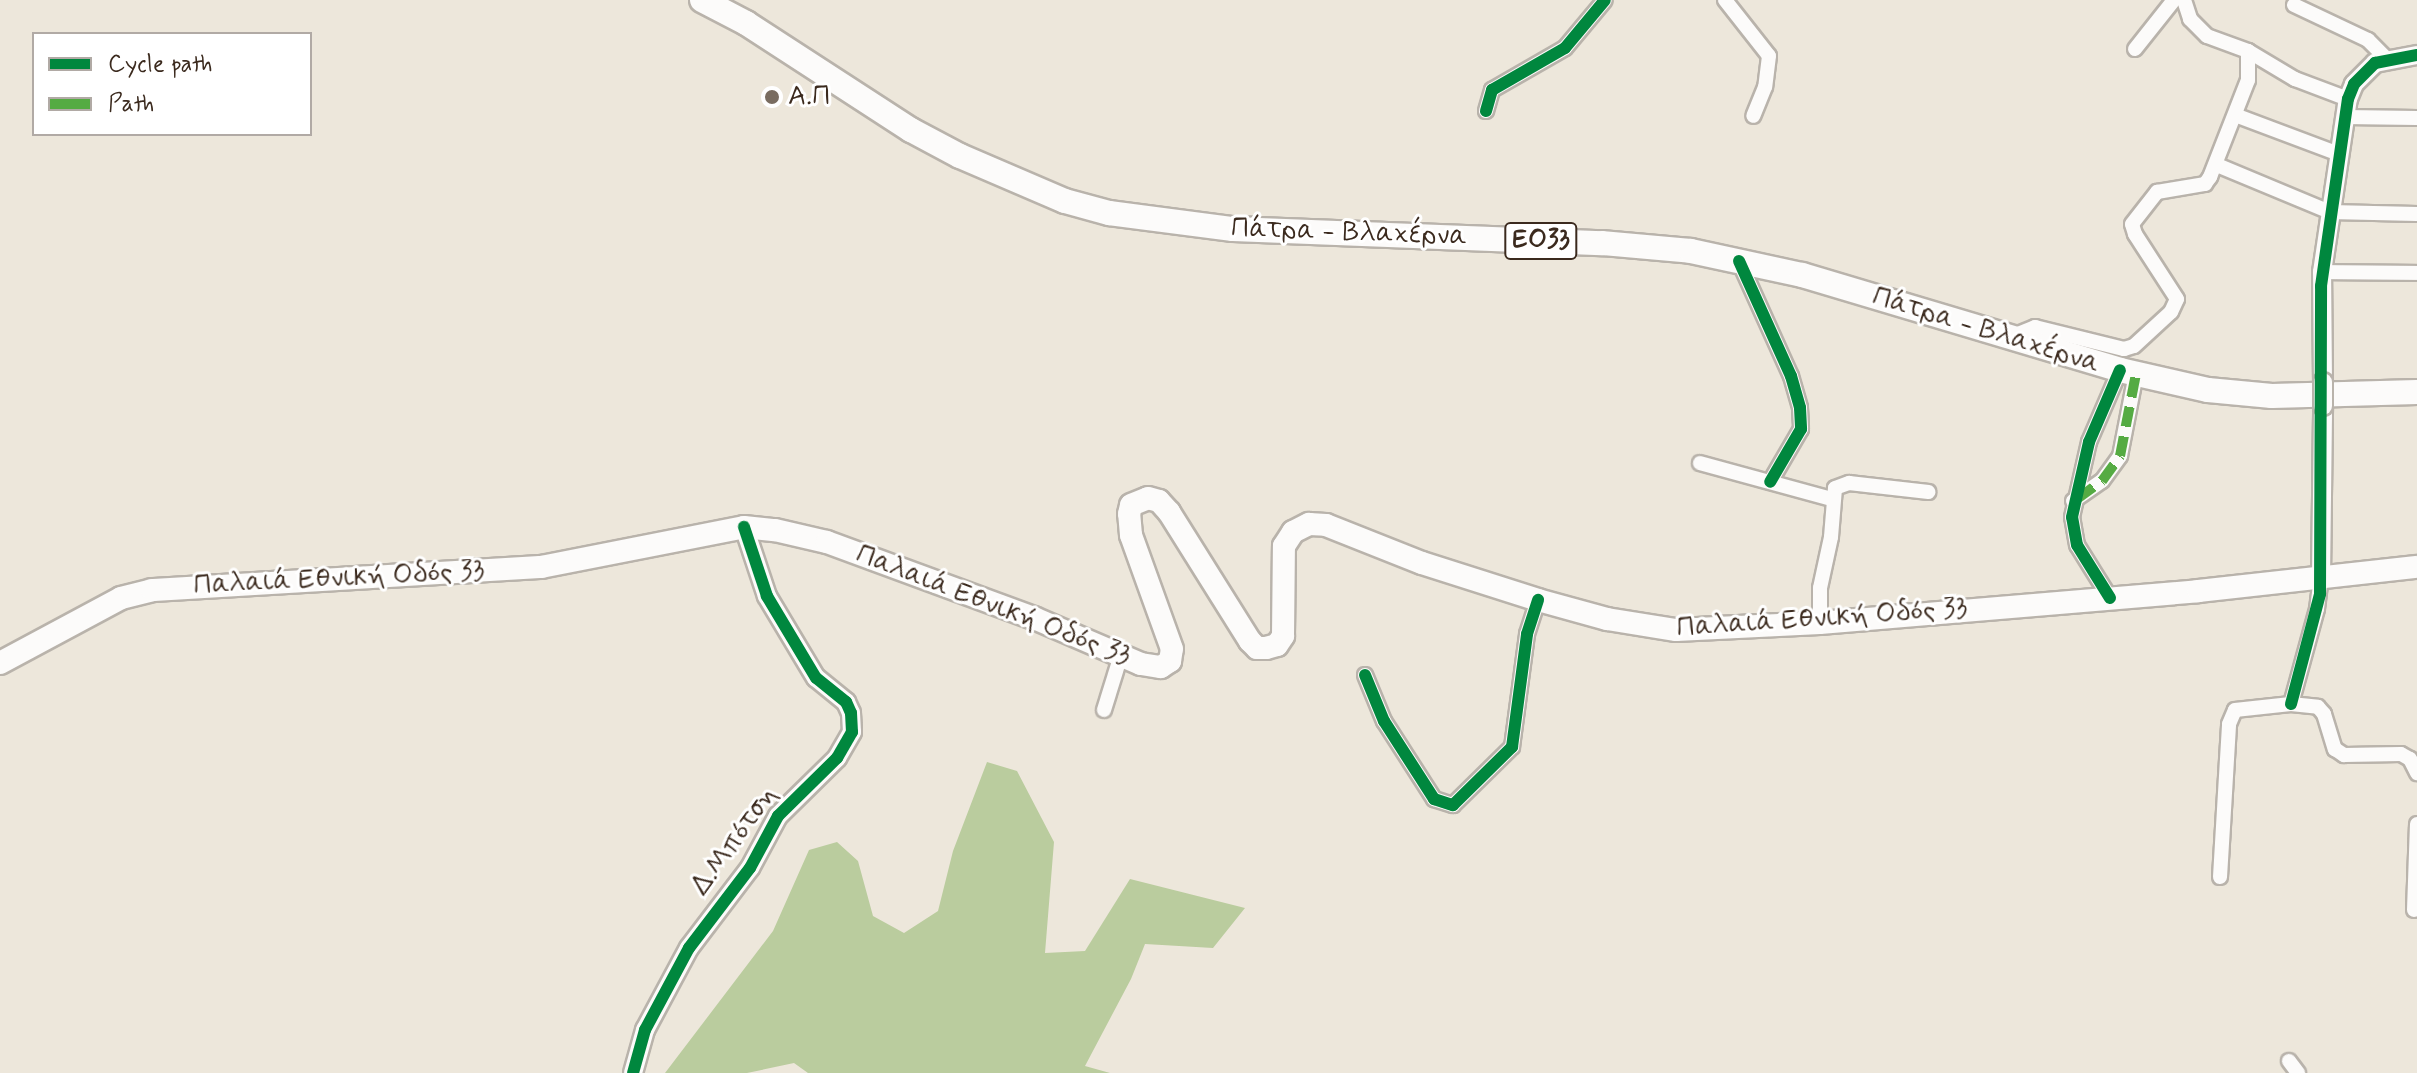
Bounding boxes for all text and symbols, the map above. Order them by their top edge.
legend [32,32,312,136]
text: Cycle path [108,49,213,80]
place label: Α.Π [788,80,830,114]
marker: Α.Π [763,88,781,106]
text: Path [108,89,154,120]
street label: Πάτρα - Βλαχέρνα [1230,212,1468,254]
road number: ΕΟ33 [1503,219,1579,263]
street label: Πάτρα - Βλαχέρνα [1868,280,2104,382]
street label: Παλαιά Εθνική Οδός 33 [851,538,1135,674]
street label: Παλαιά Εθνική Οδός 33 [193,555,485,603]
street label: Παλαιά Εθνική Οδός 33 [1676,592,1968,646]
street label: Δ.Μπότση [684,780,786,902]

